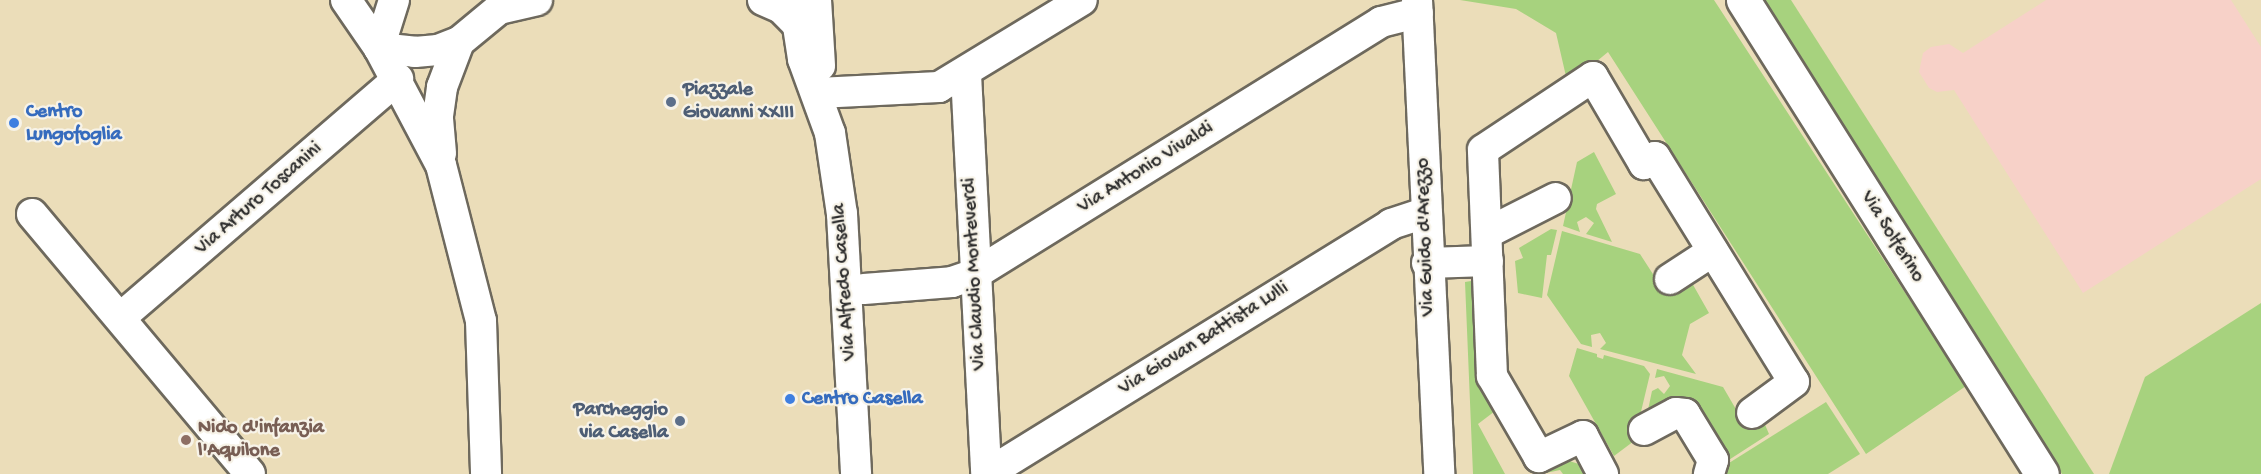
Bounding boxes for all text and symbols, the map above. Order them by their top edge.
place label: Piazzale Giovanni XXIII [683,78,794,125]
marker: Piazzale Giovanni XXIII [664,95,678,109]
place label: Centro Lungofoglia [26,100,122,147]
marker: Centro Lungofoglia [7,116,21,130]
street label: Via Antonio Vivaldi [1074,117,1218,219]
street label: Via Arturo Toscanini [190,137,328,261]
street label: Via Guido d'Arezzo [1411,157,1441,317]
street label: Via Claudio Monteverdi [958,177,992,371]
street label: Via Solferino [1855,187,1929,287]
street label: Via Alfredo Casella [828,203,862,361]
street label: Via Giovan Battista Lulli [1115,277,1293,401]
place label: Centro Casella [802,387,923,411]
marker: Centro Casella [783,392,797,406]
place label: Parcheggio via Casella [573,398,668,445]
marker: Parcheggio via Casella [673,414,687,428]
place label: Nido d'infanzia l'Aquilone [198,416,324,463]
marker: Nido d'infanzia l'Aquilone [179,433,193,447]

